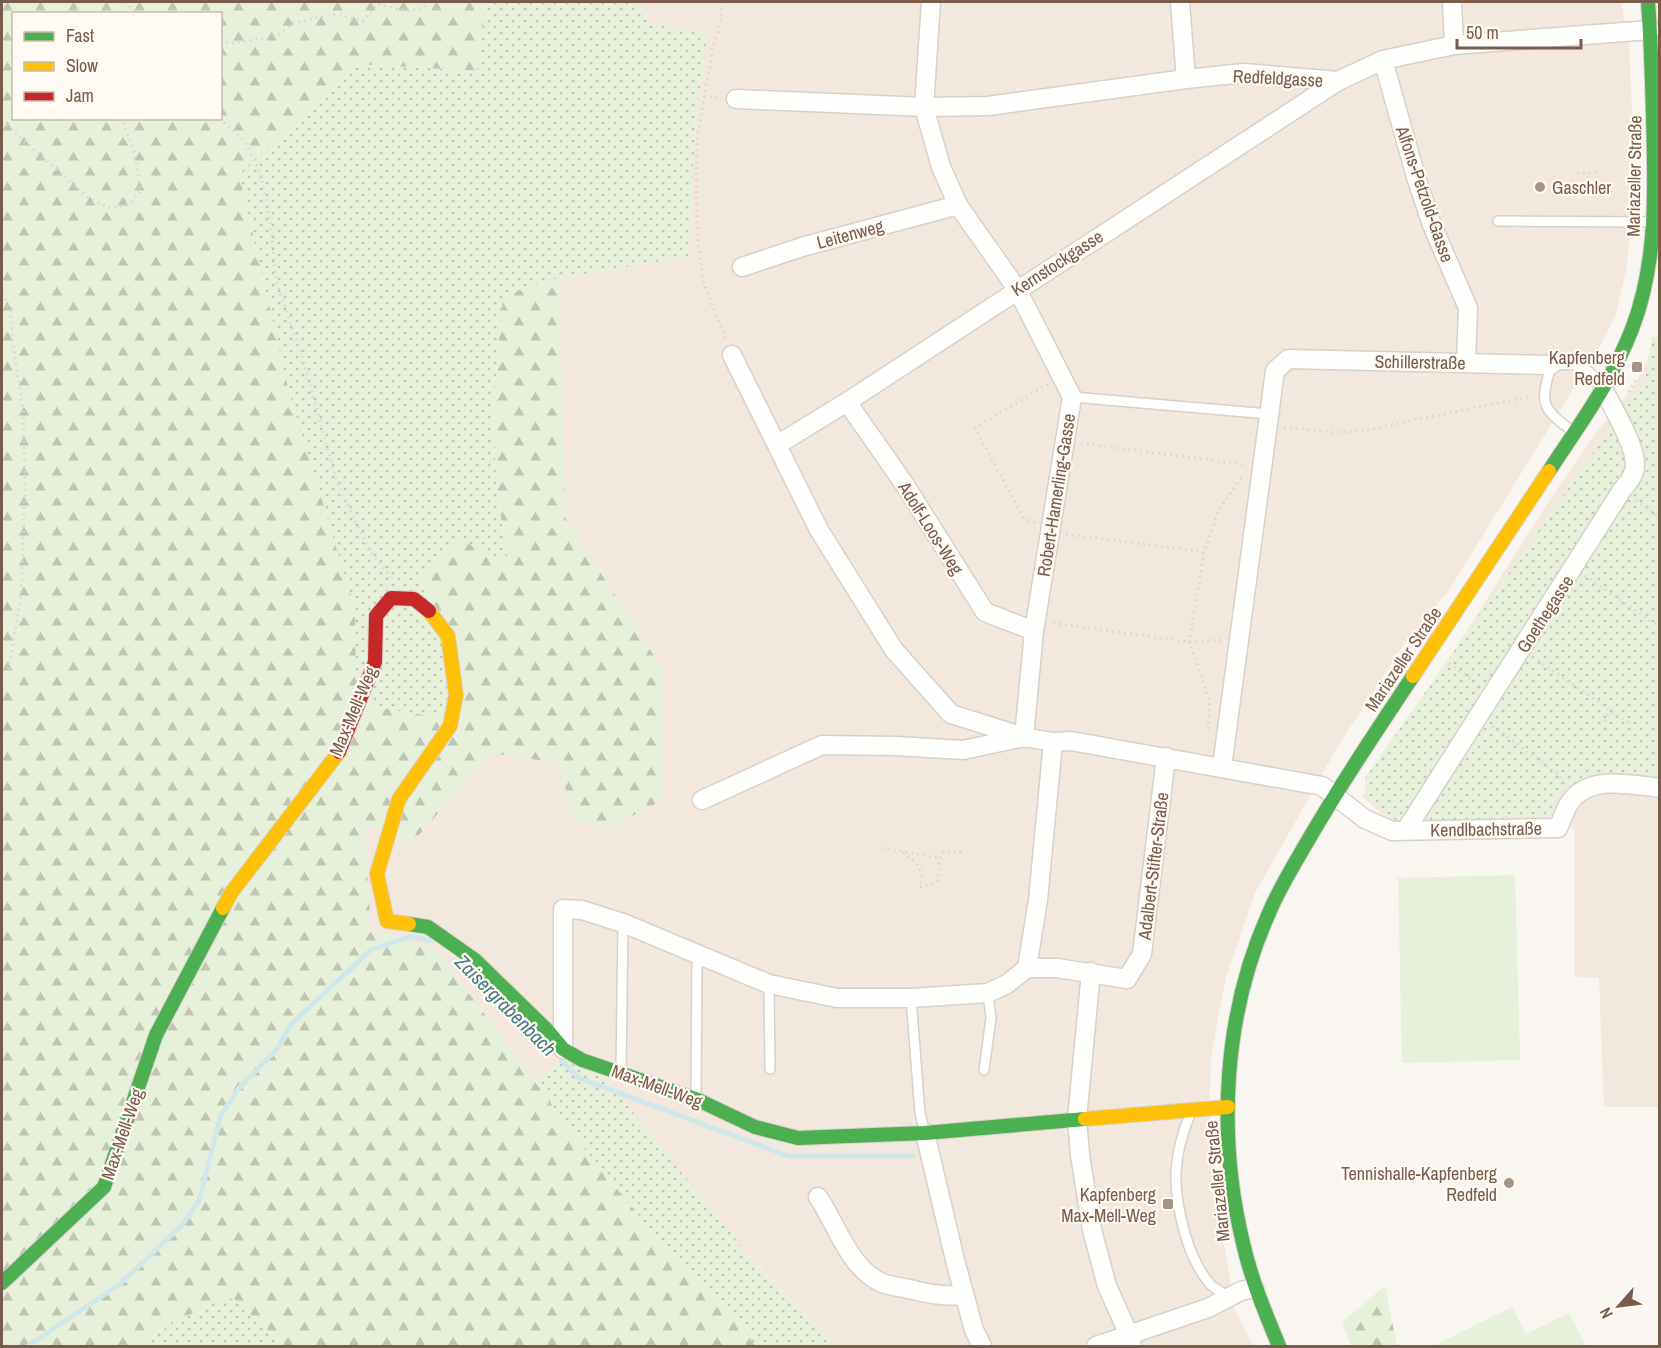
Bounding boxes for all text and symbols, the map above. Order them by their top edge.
legend [12,12,222,120]
scale bar [1457,12,1582,50]
text: 50 m [1466,20,1499,45]
text: Fast [66,23,94,48]
text: Slow [66,53,98,78]
street label: Redfeldgasse [1232,63,1324,93]
text: Jam [66,83,94,108]
street label: Mariazeller Straße [1620,115,1648,237]
street label: Alfons-Petzold-Gasse [1390,121,1460,266]
place label: Gaschler [1552,175,1611,200]
marker: Gaschler [1533,180,1547,194]
street label: Leitenweg [814,213,887,255]
street label: Kernstockgasse [1006,224,1108,302]
place label: Kapfenberg Redfeld [1549,345,1626,391]
street label: Schillerstraße [1374,349,1466,375]
marker: Kapfenberg Redfeld [1630,360,1644,374]
street label: Robert-Hamerling-Gasse [1031,412,1081,578]
street label: Adolf-Loos-Weg [892,476,970,580]
street label: Goethegasse [1511,570,1579,658]
street label: Mariazeller Straße [1359,602,1447,716]
street label: Max-Mell-Weg [323,662,383,760]
street label: Adalbert-Stifter-Straße [1131,791,1174,942]
street label: Kendlbachstraße [1430,816,1542,842]
water label: Zaisergrabenbach [449,948,563,1062]
street label: Max-Mell-Weg [608,1058,707,1114]
street label: Max-Mell-Weg [95,1084,150,1183]
street label: Mariazeller Straße [1198,1119,1236,1243]
place label: Tennishalle-Kapfenberg Redfeld [1341,1161,1498,1207]
marker: Tennishalle-Kapfenberg Redfeld [1502,1176,1516,1190]
place label: Kapfenberg Max-Mell-Weg [1061,1182,1157,1228]
marker: Kapfenberg Max-Mell-Weg [1161,1197,1175,1211]
north arrow [1589,1276,1649,1336]
text: N [1594,1304,1618,1322]

